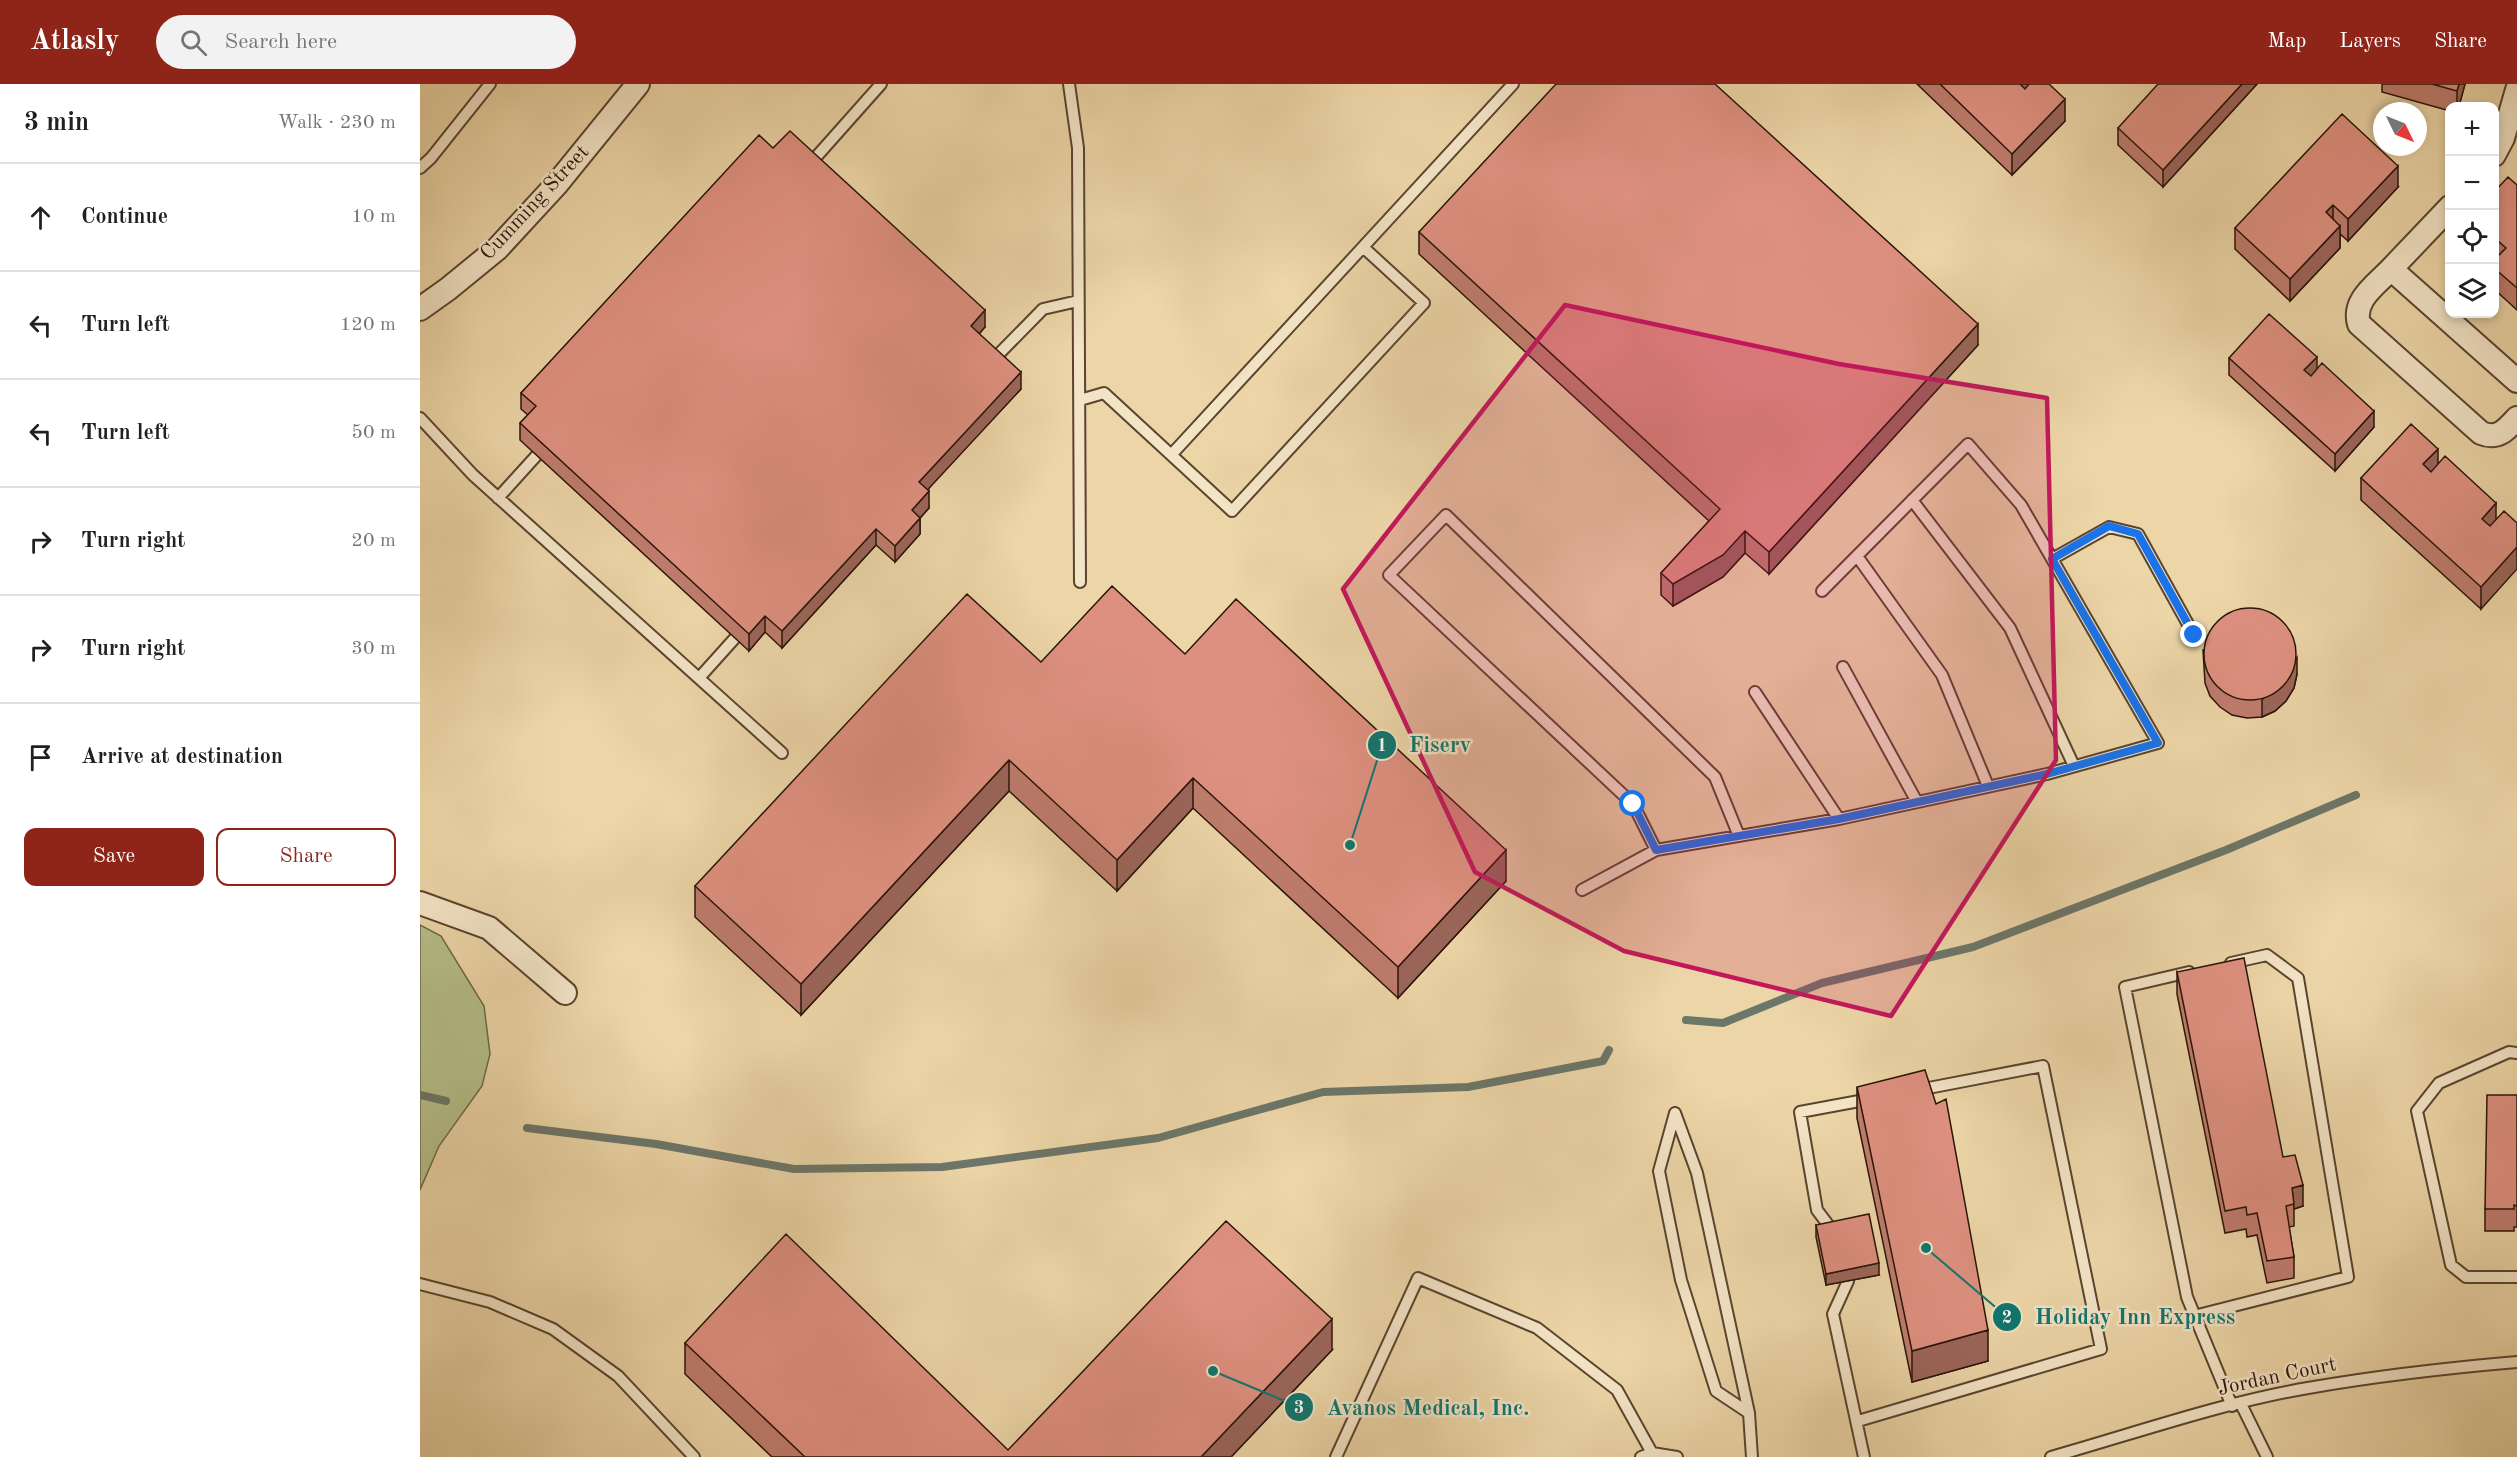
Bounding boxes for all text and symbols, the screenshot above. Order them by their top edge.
search box [156,15,576,69]
icon: search [177,26,210,59]
text: Atlasly [30,28,120,56]
text: Search here [225,31,337,53]
text: Map [2267,31,2306,52]
text: Layers [2339,31,2401,52]
text: Share [2434,31,2487,52]
north arrow [2373,102,2427,156]
map controls [2445,102,2499,318]
button: + [2445,102,2499,156]
text: 3 min [24,110,89,136]
text: Walk · 230 m [277,113,396,133]
street label: Cumming Street [477,142,593,264]
button: − [2445,156,2499,210]
icon: ahead [24,201,57,234]
text: Continue [81,206,168,228]
text: 10 m [351,207,396,227]
button: locate [2445,210,2499,264]
button: layers [2445,264,2499,318]
icon: left [24,309,57,342]
text: Turn left [81,314,170,336]
text: 120 m [340,315,396,335]
icon: left [24,417,57,450]
text: Turn left [81,422,170,444]
text: 50 m [351,423,396,443]
icon: right [24,525,57,558]
text: Turn right [81,530,185,552]
text: 20 m [351,531,396,551]
route end [2180,621,2206,647]
icon: right [24,633,57,666]
text: Turn right [81,638,185,660]
text: 30 m [351,639,396,659]
callout: Fiserv [1367,725,1483,765]
text: Fiserv [1409,735,1471,757]
text: 1 [1377,737,1387,755]
icon: arrive [24,741,57,774]
text: Arrive at destination [81,746,283,768]
route start [1619,790,1645,816]
button: Save [24,828,204,886]
button: Share [216,828,396,886]
callout: Holiday Inn Express [1992,1297,2247,1337]
text: Holiday Inn Express [2035,1307,2235,1329]
text: 2 [2002,1309,2012,1327]
street label: Jordan Court [2216,1354,2338,1400]
callout: Avanos Medical, Inc. [1284,1387,1541,1427]
text: Avanos Medical, Inc. [1327,1398,1529,1420]
text: 3 [1294,1399,1304,1417]

